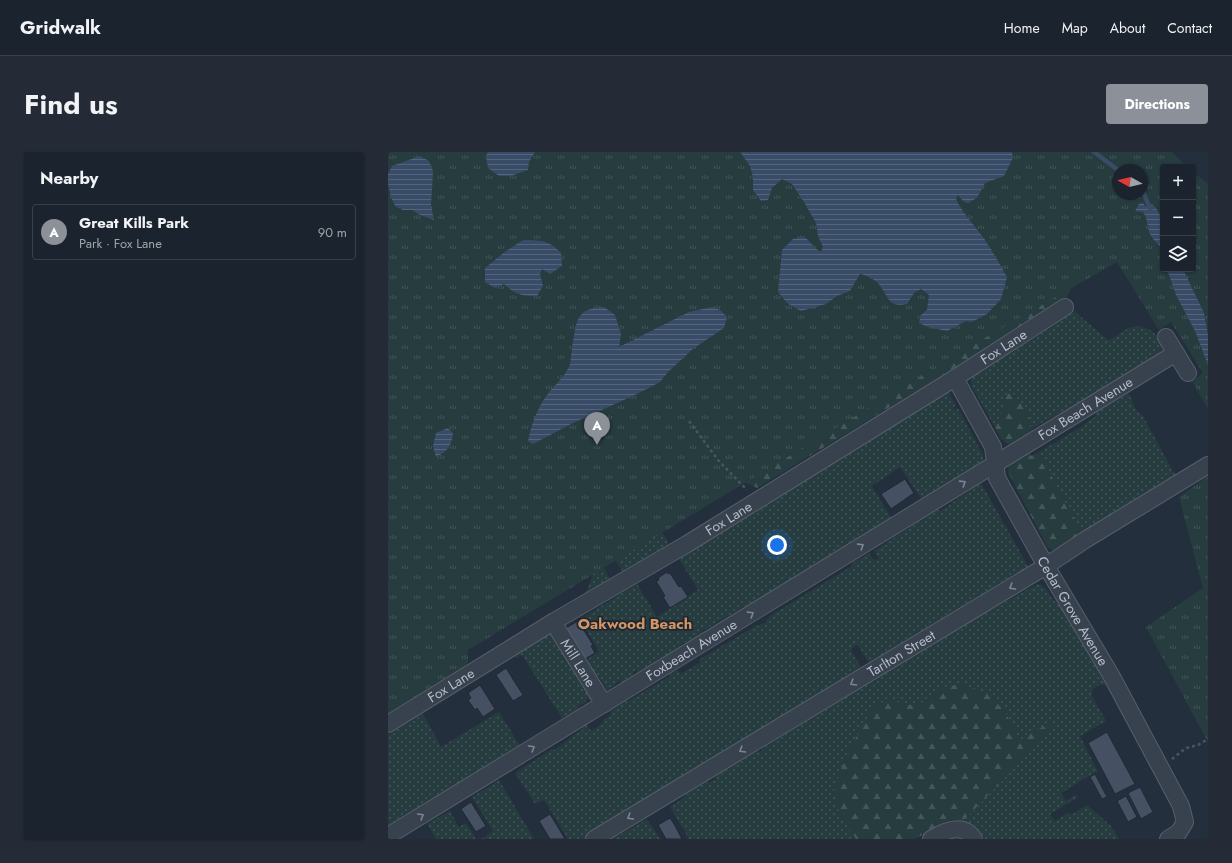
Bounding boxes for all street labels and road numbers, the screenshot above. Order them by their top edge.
street label: Fox Lane [976,324,1031,369]
street label: Fox Beach Avenue [1034,372,1137,445]
street label: Fox Lane [701,496,756,540]
street label: Cedar Grove Avenue [1032,552,1113,669]
street label: Foxbeach Avenue [642,614,741,685]
street label: Tarlton Street [864,625,940,682]
street label: Mill Lane [556,635,601,691]
street label: Fox Lane [424,663,478,707]

